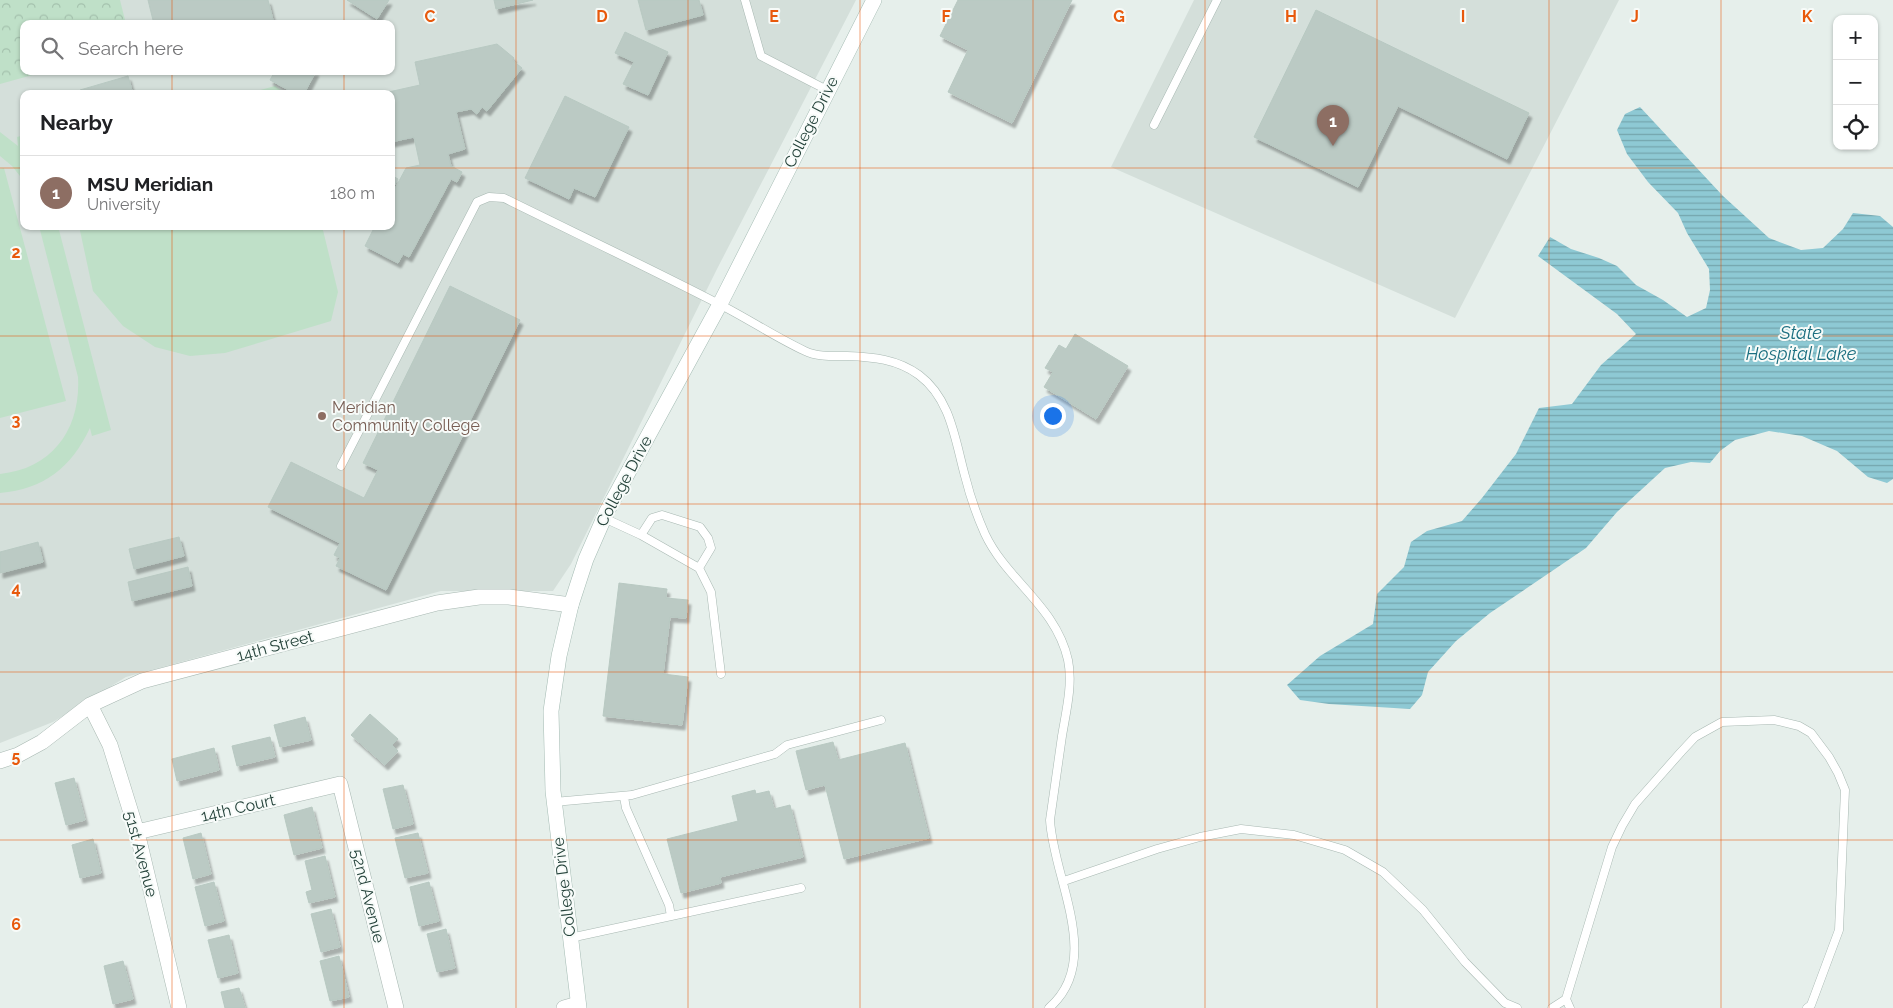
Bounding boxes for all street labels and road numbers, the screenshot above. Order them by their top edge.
street label: College Drive [780,73,842,171]
street label: College Drive [592,432,656,530]
street label: 14th Street [235,626,316,665]
street label: 14th Court [199,790,277,826]
street label: 51st Avenue [120,809,162,899]
street label: College Drive [548,836,580,938]
street label: 52nd Avenue [347,847,389,945]

